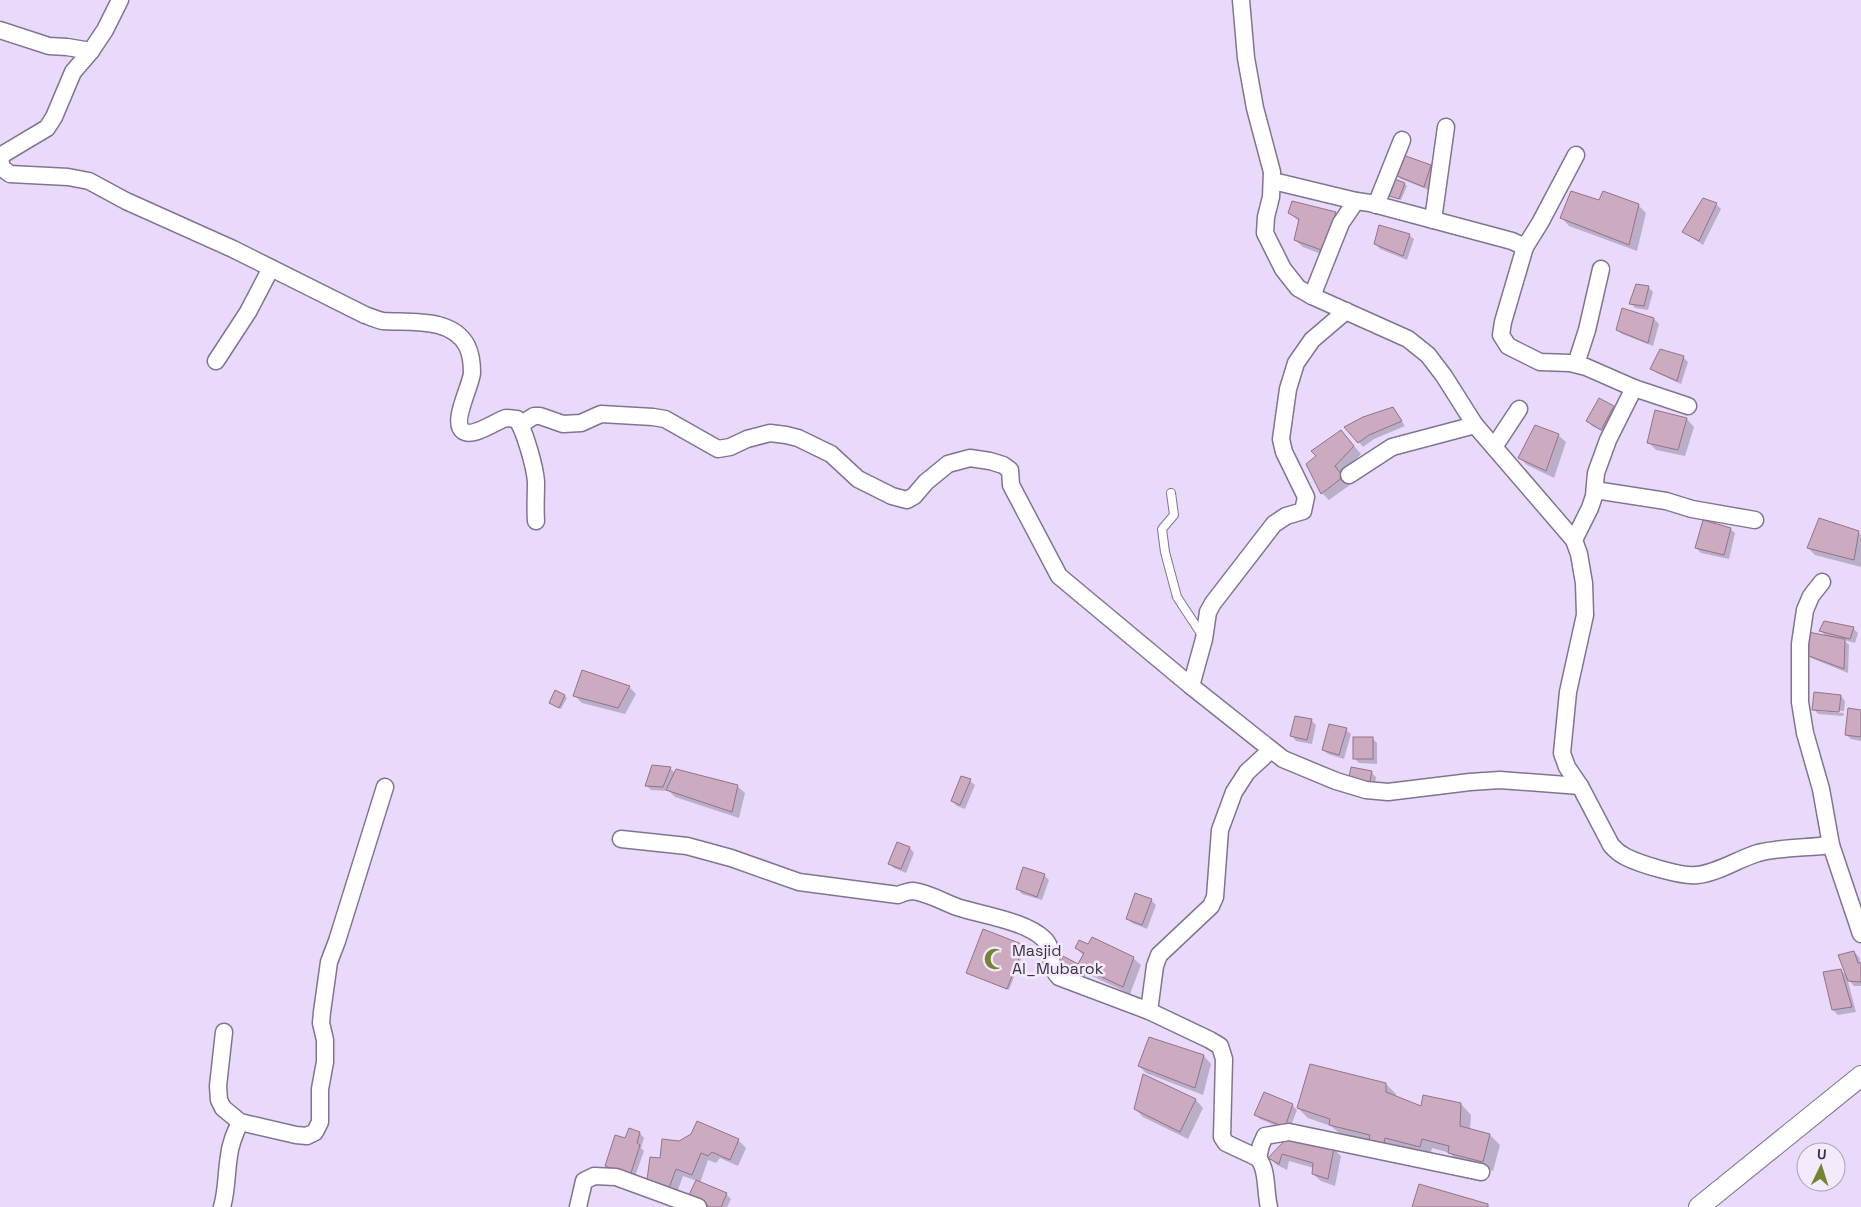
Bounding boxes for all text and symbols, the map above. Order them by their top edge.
place label: Masjid Al_Mubarok [1012,940,1104,979]
mosque icon: Masjid Al_Mubarok [982,946,1008,972]
north arrow [1796,1142,1846,1192]
text: U [1817,1145,1827,1163]

